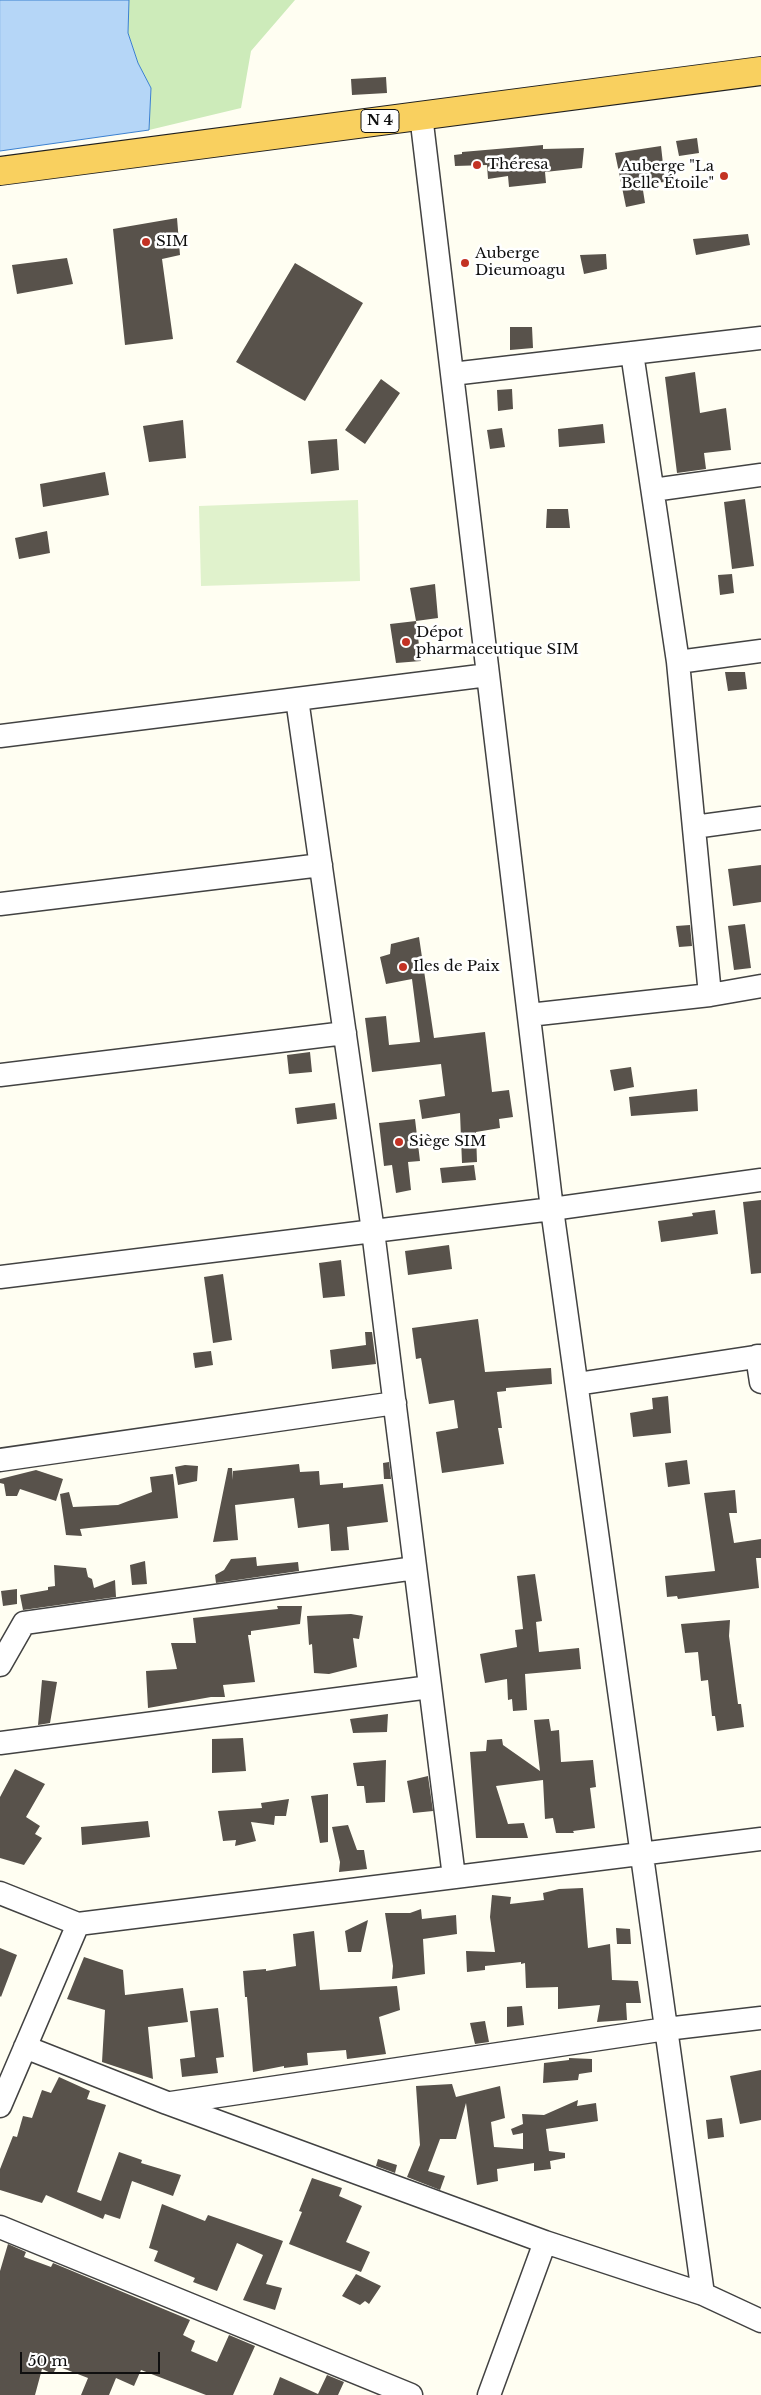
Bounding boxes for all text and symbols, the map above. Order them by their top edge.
road number: N 4 [361,110,399,132]
place label: Théresa [487,156,549,174]
place label: Auberge "La Belle Étoile" [620,158,714,193]
marker: Théresa [471,159,483,171]
marker: Auberge "La Belle Étoile" [718,170,730,182]
place label: SIM [156,233,188,251]
marker: SIM [140,236,152,248]
place label: Auberge Dieumoagu [475,245,565,280]
marker: Auberge Dieumoagu [459,257,471,269]
place label: Dépot pharmaceutique SIM [416,624,579,659]
marker: Dépot pharmaceutique SIM [400,636,412,648]
place label: Iles de Paix [413,958,500,976]
marker: Iles de Paix [397,961,409,973]
place label: Siège SIM [409,1133,486,1151]
marker: Siège SIM [393,1136,405,1148]
scale bar [22,2342,162,2374]
text: 50 m [28,2351,68,2370]

